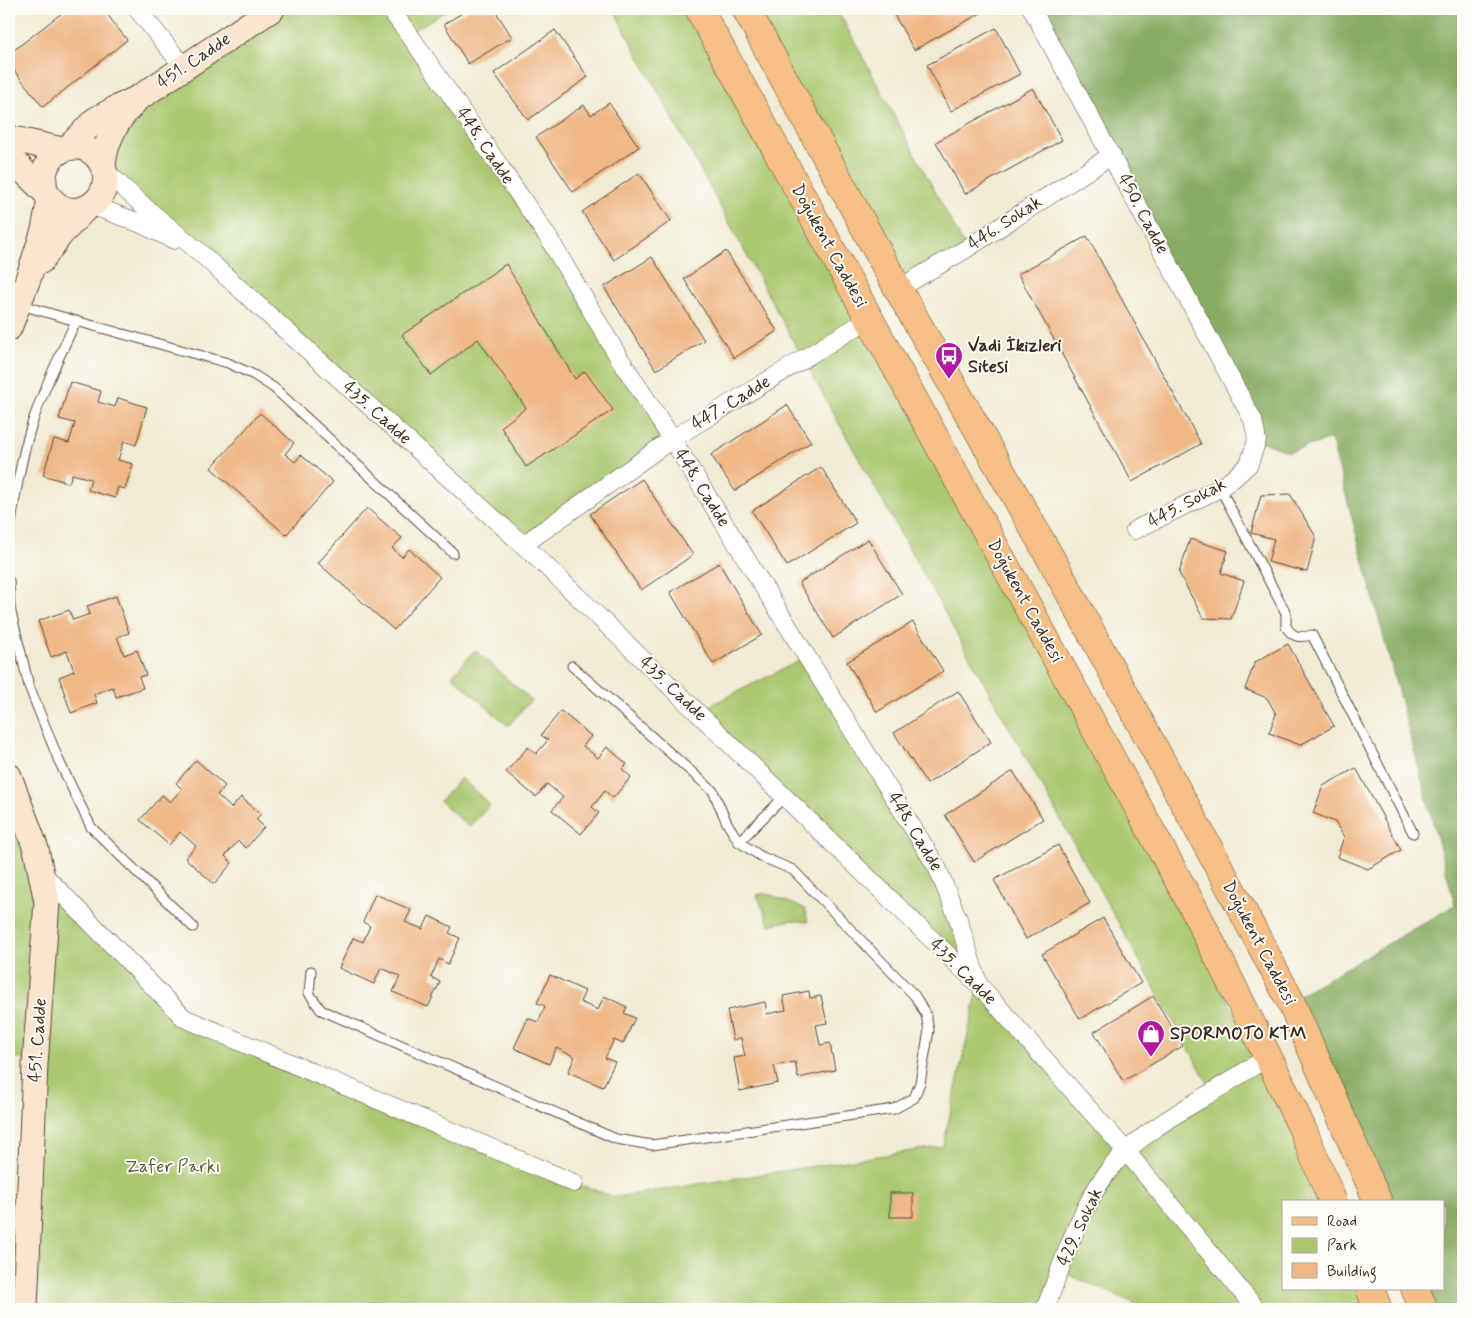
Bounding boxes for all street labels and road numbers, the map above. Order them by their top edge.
street label: 451. Cadde [152,27,236,95]
street label: 448. Cadde [450,103,520,189]
street label: 450. Cadde [1112,169,1174,259]
street label: Doğukent Caddesi [785,180,873,312]
street label: 446. Sokak [963,190,1047,256]
street label: 447. Cadde [687,370,775,436]
street label: 435. Cadde [337,376,417,450]
street label: 448. Cadde [668,444,736,532]
street label: 445. Sokak [1144,472,1230,534]
street label: Doğukent Caddesi [981,535,1069,667]
street label: 435. Cadde [634,651,712,727]
street label: 448. Cadde [882,788,948,876]
street label: Doğukent Caddesi [1216,876,1302,1010]
street label: 435. Cadde [924,933,1002,1011]
street label: 451. Cadde [23,997,53,1083]
street label: 429. Sokak [1051,1184,1109,1270]

